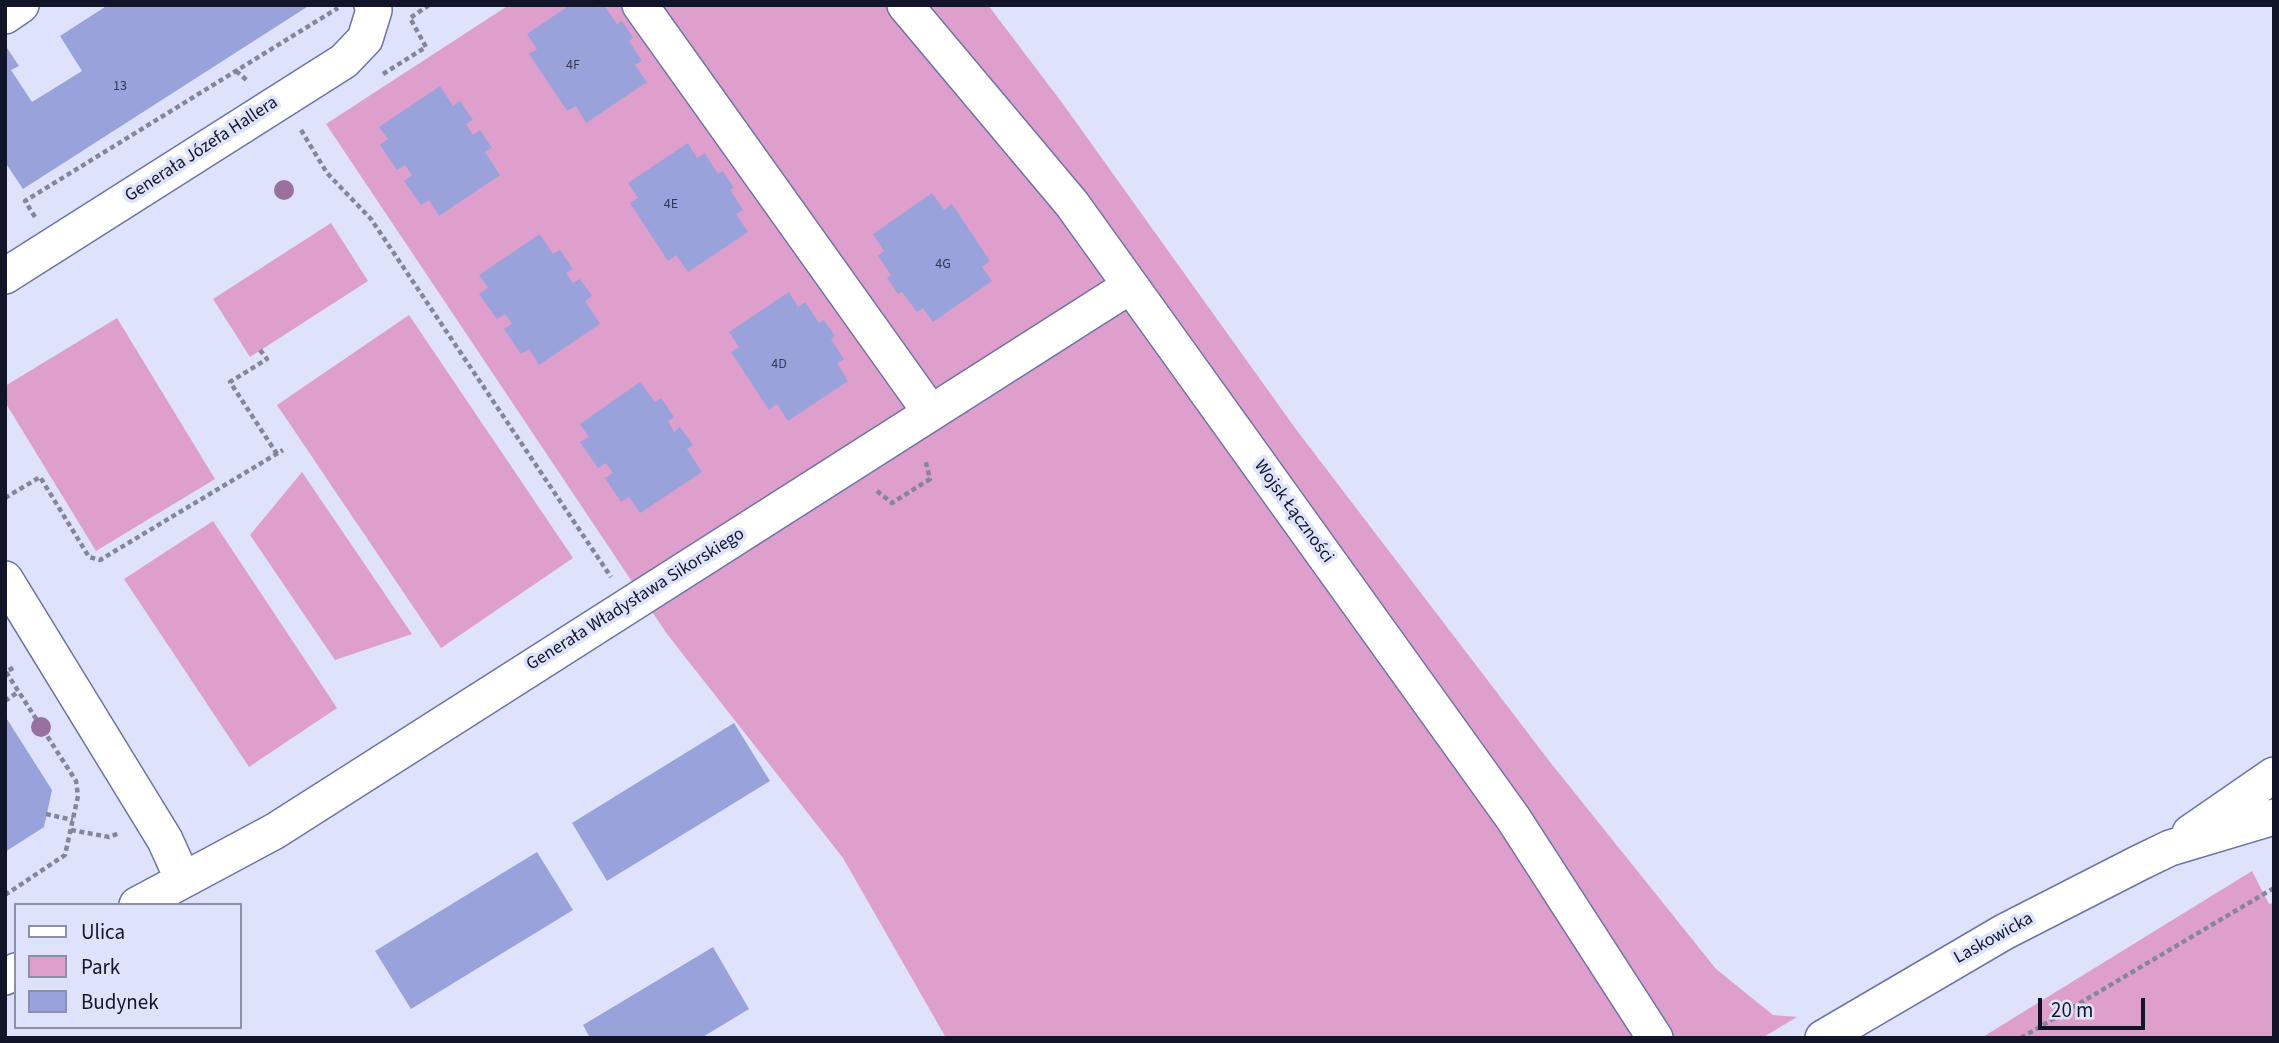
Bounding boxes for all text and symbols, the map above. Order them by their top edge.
house number: 4F [566,58,580,74]
house number: 13 [113,79,127,95]
street label: Generała Józefa Hallera [122,93,282,207]
house number: 4E [664,197,678,213]
house number: 4G [935,257,951,273]
house number: 4D [771,357,787,373]
street label: Wojsk Łączności [1248,456,1338,568]
street label: Generała Władysława Sikorskiego [523,524,749,676]
legend [14,903,242,1029]
street label: Laskowicka [1951,908,2037,970]
text: Ulica [81,917,125,947]
text: Park [81,952,120,982]
scale bar [2041,984,2148,1028]
text: Budynek [81,987,159,1017]
text: 20 m [2051,995,2093,1025]

